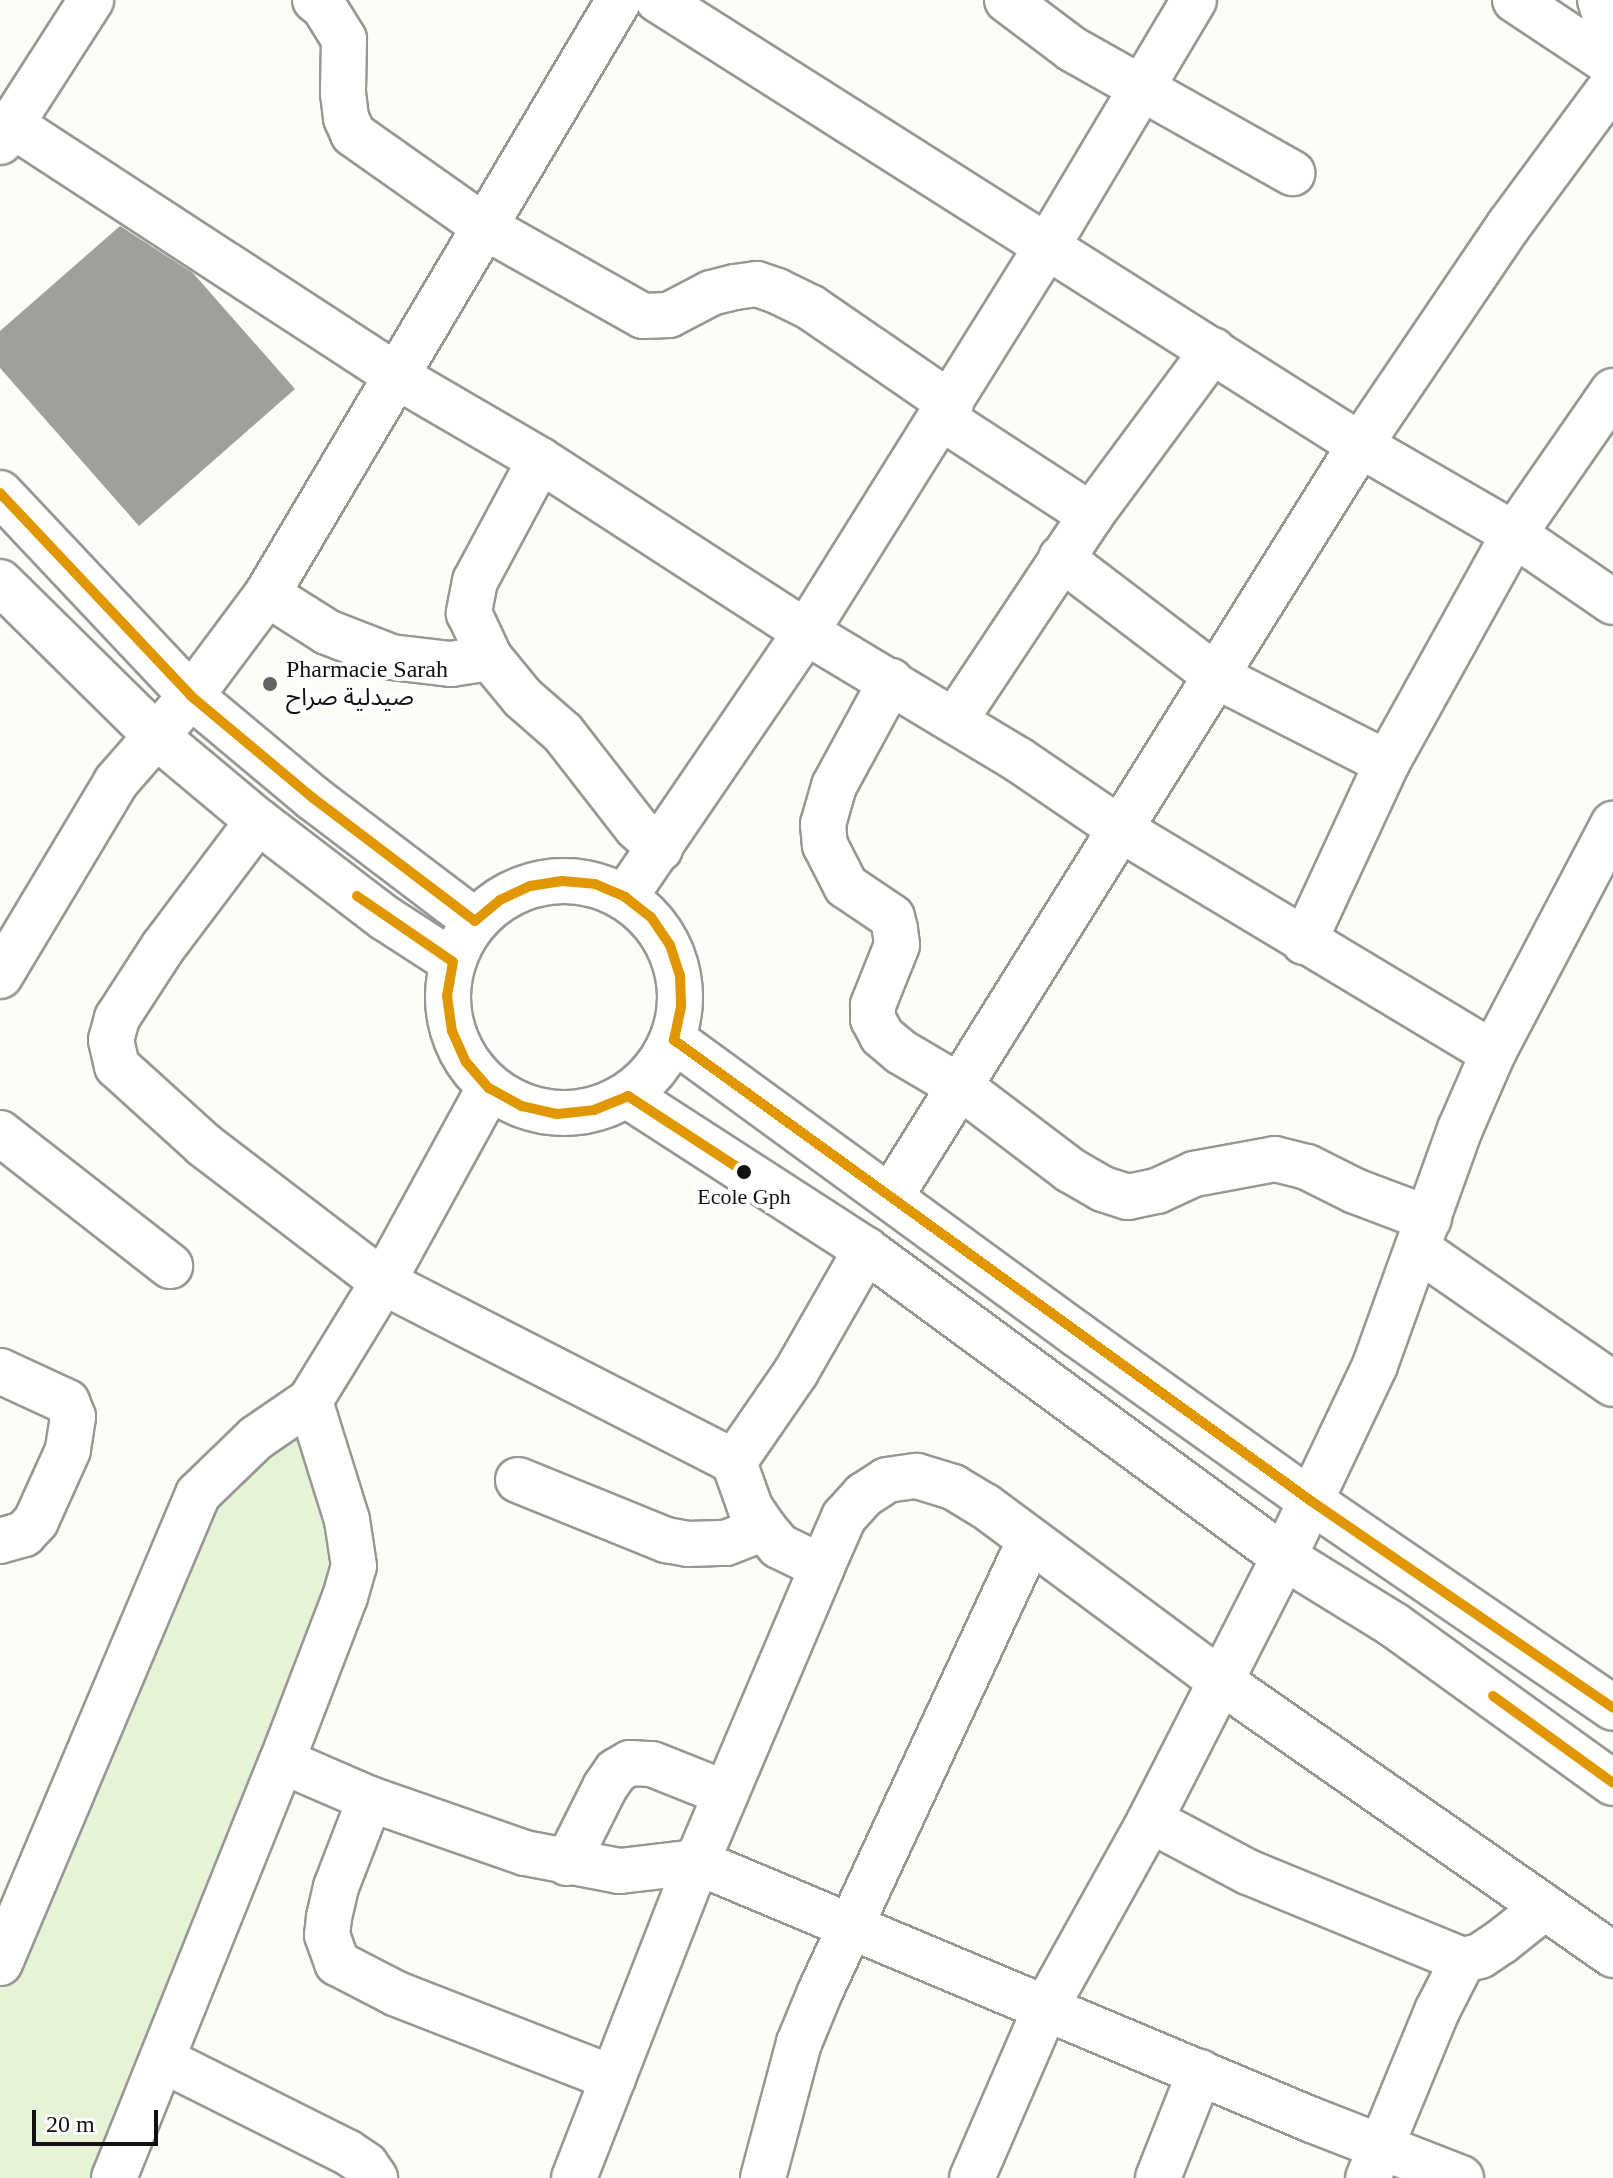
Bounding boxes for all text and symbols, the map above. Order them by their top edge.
place label: Pharmacie Sarah صيدلية صراح [286,656,448,712]
marker: Pharmacie Sarah صيدلية صراح [261,675,279,693]
marker: Ecole Gph [736,1164,752,1180]
place label: Ecole Gph [697,1184,791,1210]
scale bar [36,2094,162,2144]
text: 20 m [46,2111,95,2137]

